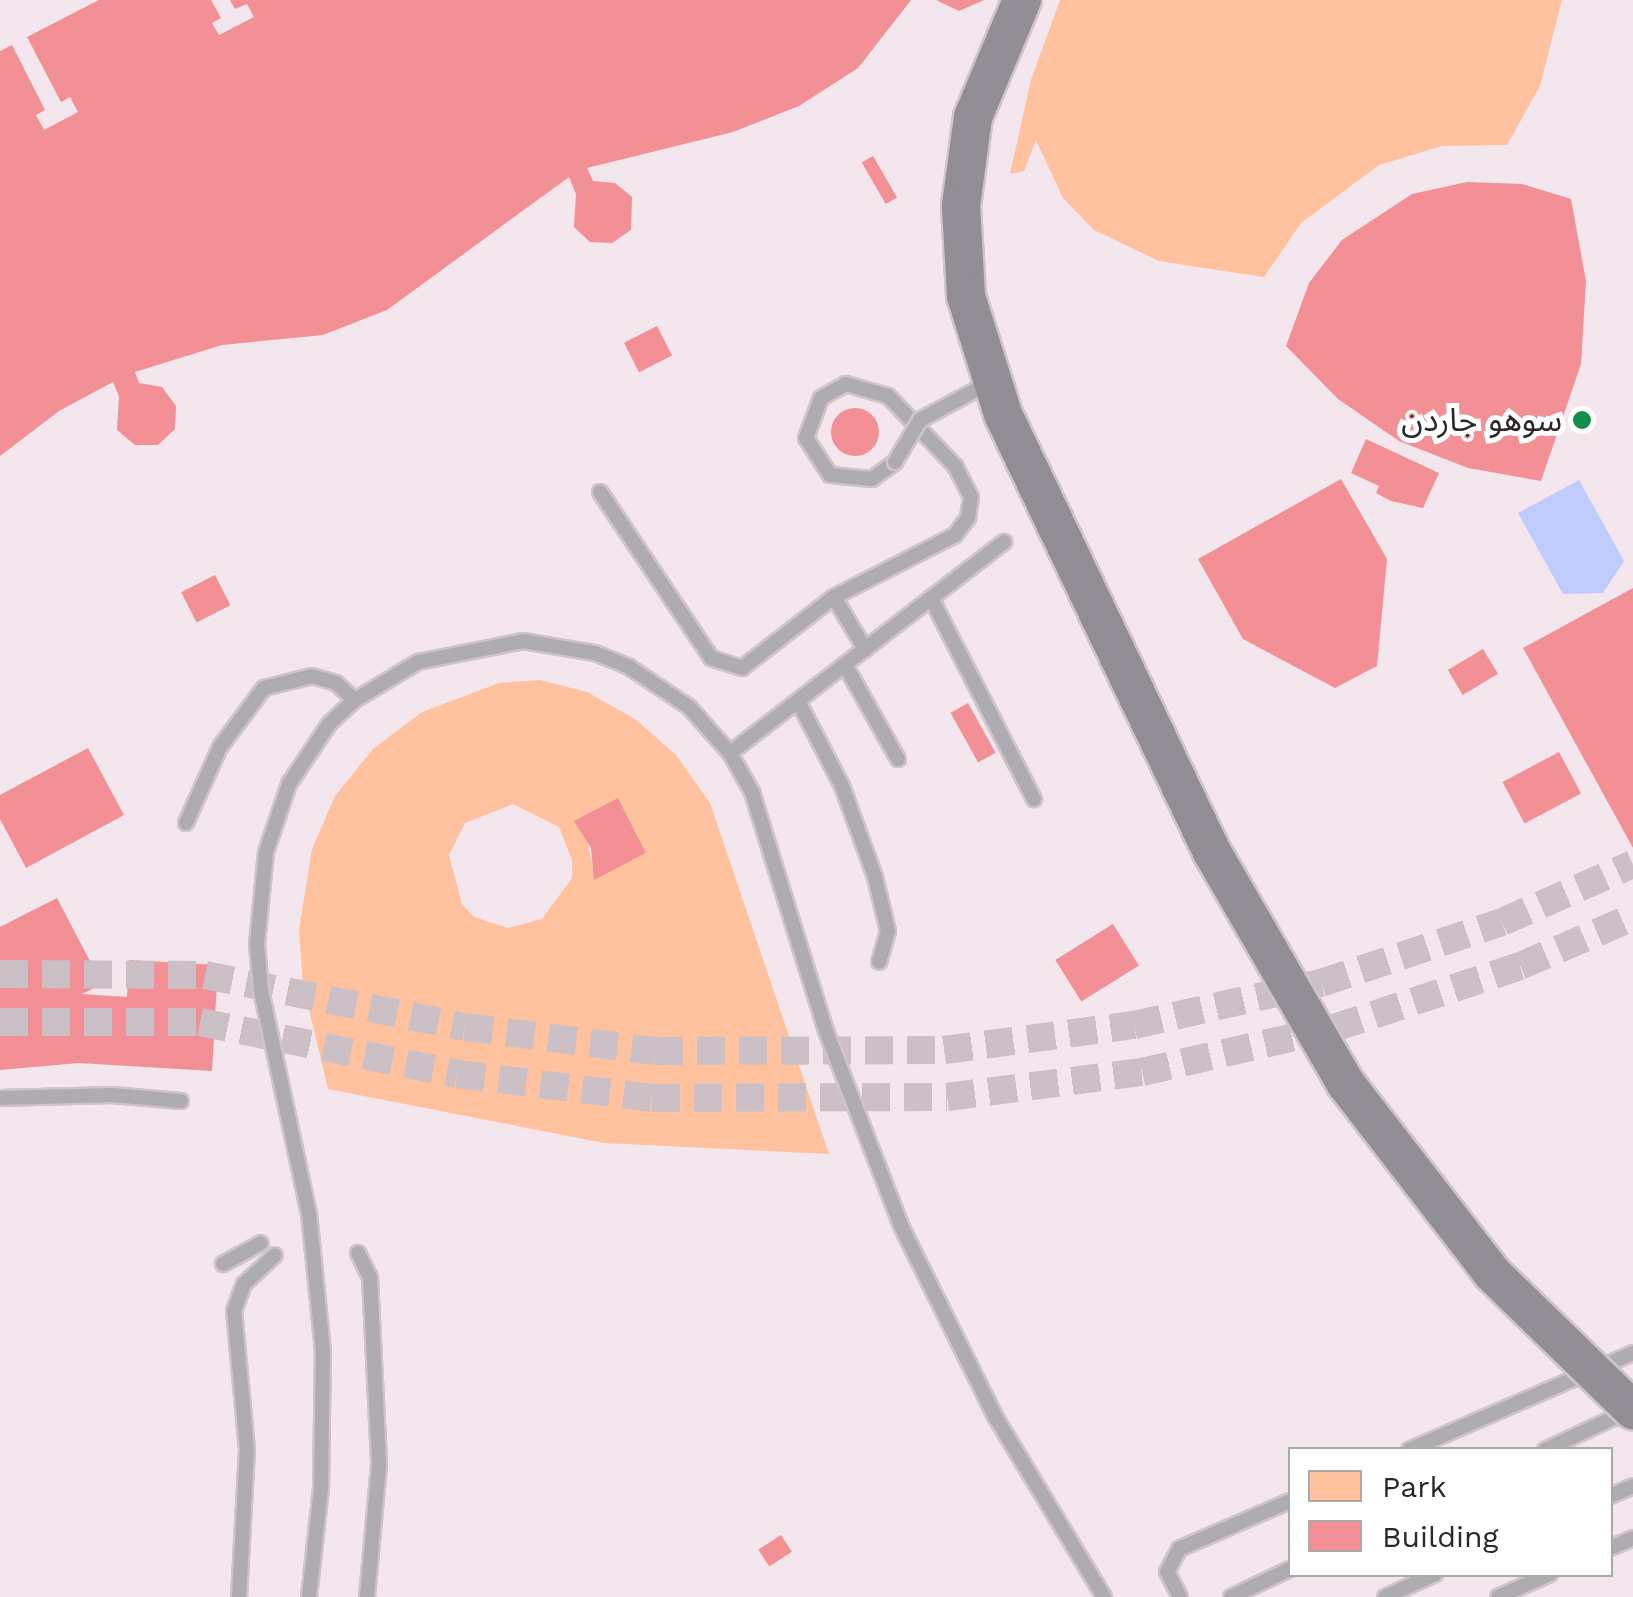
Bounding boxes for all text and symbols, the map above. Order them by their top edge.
place label: سوهو جاردن [1401,401,1562,439]
marker: سوهو جاردن [1571,409,1593,431]
legend [1288,1447,1613,1577]
text: Park [1382,1469,1447,1504]
text: Building [1382,1519,1499,1554]

